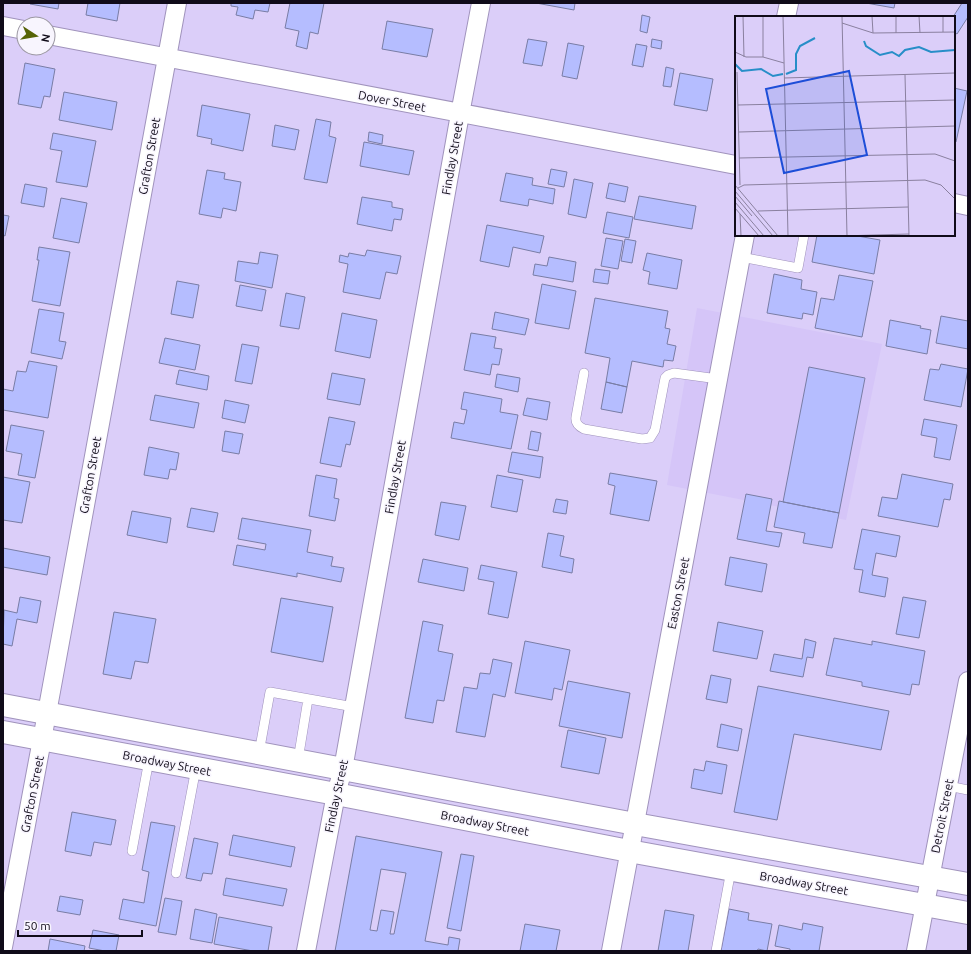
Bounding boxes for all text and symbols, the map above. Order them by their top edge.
north arrow [16,16,56,56]
inset map [735,16,955,236]
text: N [39,33,53,43]
street label: Dover Street [357,88,427,114]
street label: Grafton Street [136,116,162,196]
street label: Findlay Street [439,120,465,196]
street label: Grafton Street [77,435,103,515]
street label: Findlay Street [382,439,408,515]
street label: Easton Street [665,556,691,630]
street label: Broadway Street [122,748,213,778]
street label: Grafton Street [18,754,46,834]
street label: Findlay Street [322,758,350,834]
street label: Detroit Street [928,778,956,854]
street label: Broadway Street [440,808,531,838]
street label: Broadway Street [759,869,850,897]
scale bar [18,912,142,938]
text: 50 m [24,919,51,932]

